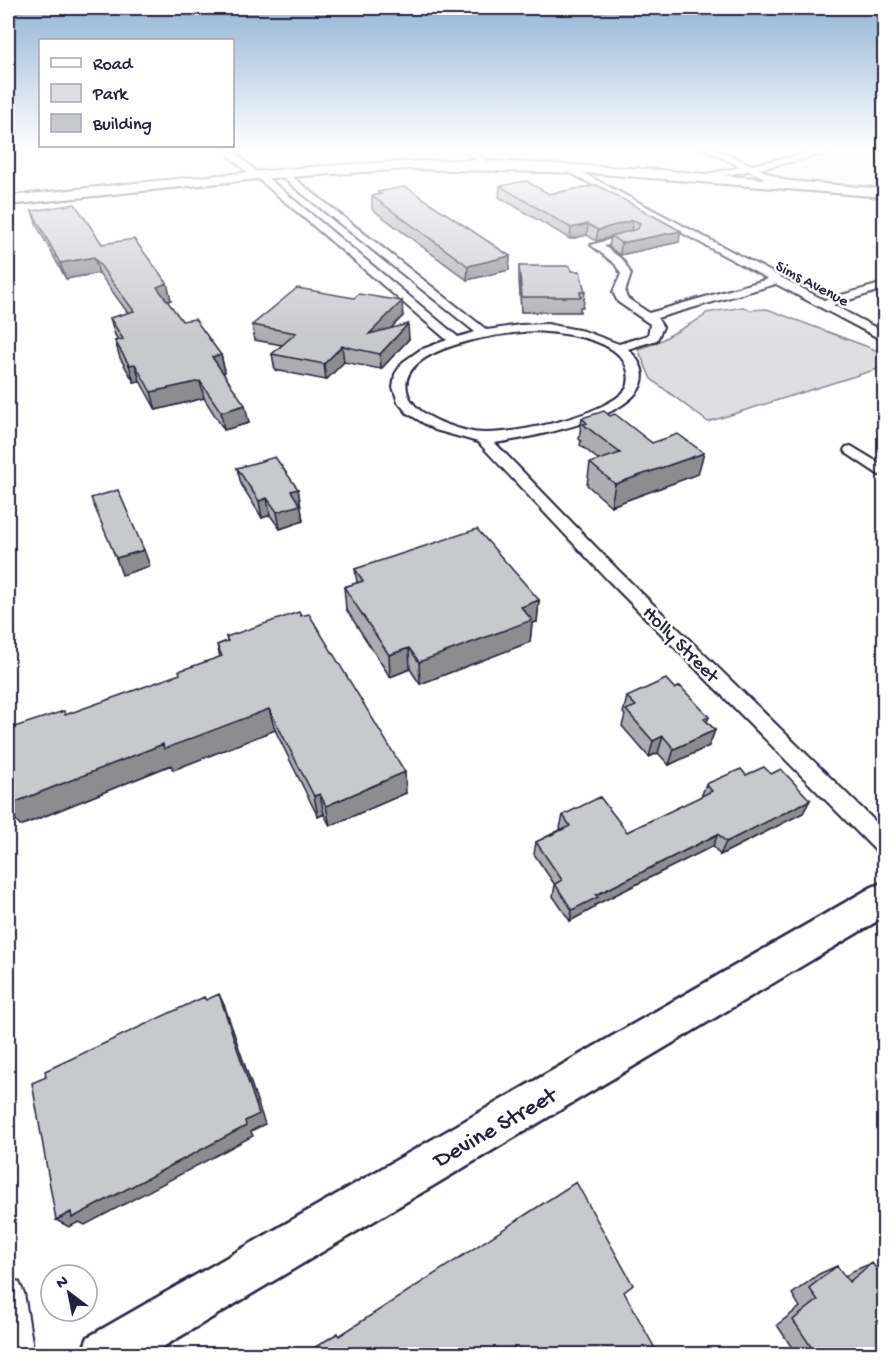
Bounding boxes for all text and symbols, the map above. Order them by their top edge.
legend [39,39,234,147]
text: Road [93,55,134,76]
text: Park [92,85,129,106]
text: Building [92,115,152,136]
street label: Sims Avenue [772,258,852,313]
street label: Holly Street [637,603,724,690]
street label: Devine Street [427,1081,564,1177]
north arrow [39,1263,99,1323]
text: N [53,1272,73,1294]

